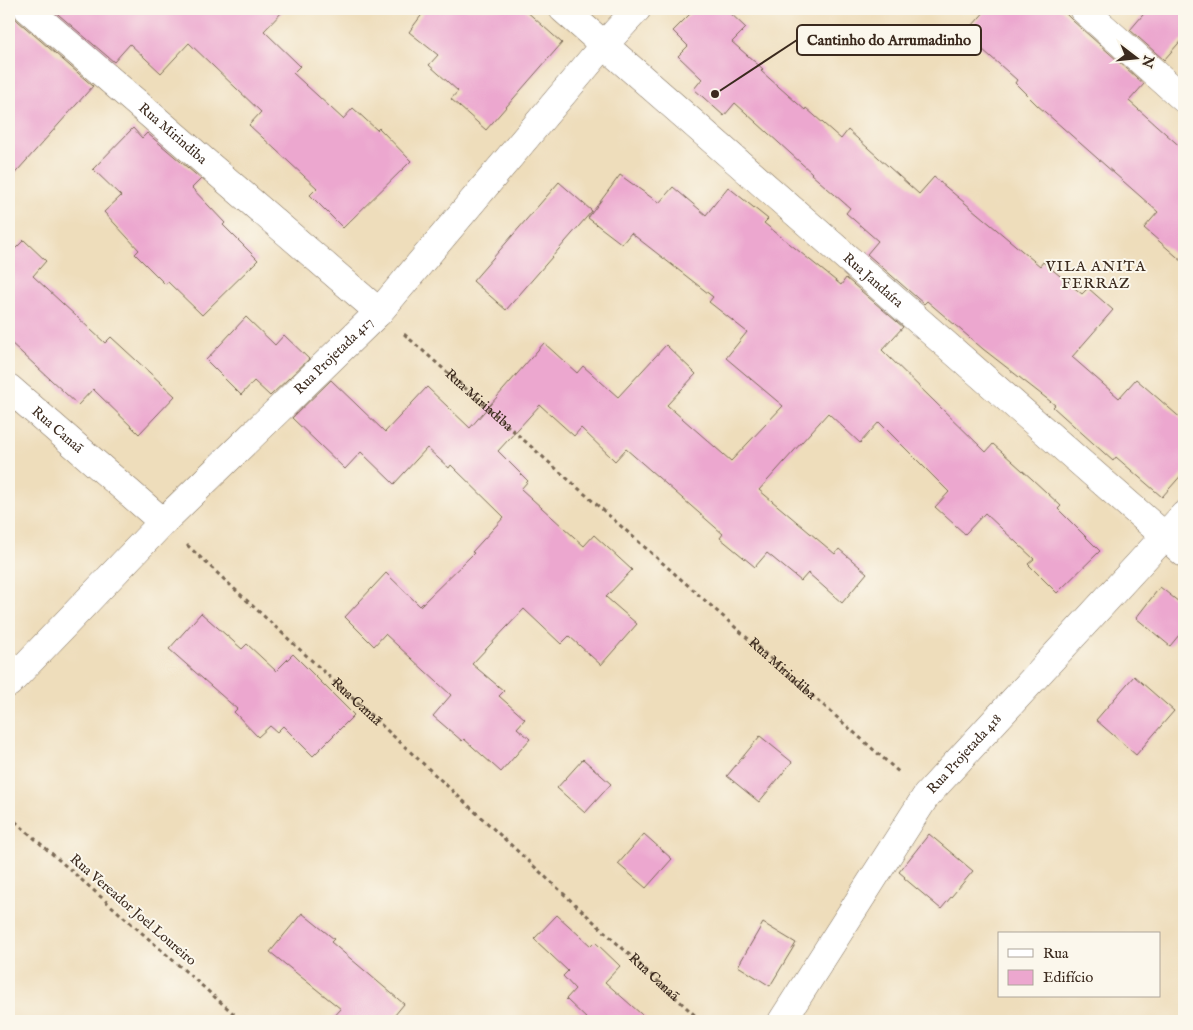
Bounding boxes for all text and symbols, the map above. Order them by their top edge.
callout: Cantinho do Arrumadinho [797,25,981,55]
text: Cantinho do Arrumadinho [807,31,971,50]
north arrow [1110,32,1160,82]
text: N [1137,52,1158,70]
street label: Rua Mirindiba [135,99,211,169]
street label: Rua Jandaíra [839,249,908,312]
district label: VILA ANITA FERRAZ [1045,257,1146,293]
street label: Rua Projetada 417 [290,313,377,399]
street label: Rua Mirindiba [441,365,517,436]
street label: Rua Canaã [28,403,88,458]
street label: Rua Mirindiba [744,634,821,704]
street label: Rua Canaã [327,674,386,730]
street label: Rua Projetada 418 [923,710,1006,798]
street label: Rua Vereador Joel Loureiro [66,850,200,970]
legend [998,932,1160,998]
text: Rua [1043,944,1069,963]
street label: Rua Canaã [625,949,683,1006]
text: Edifício [1043,968,1093,987]

